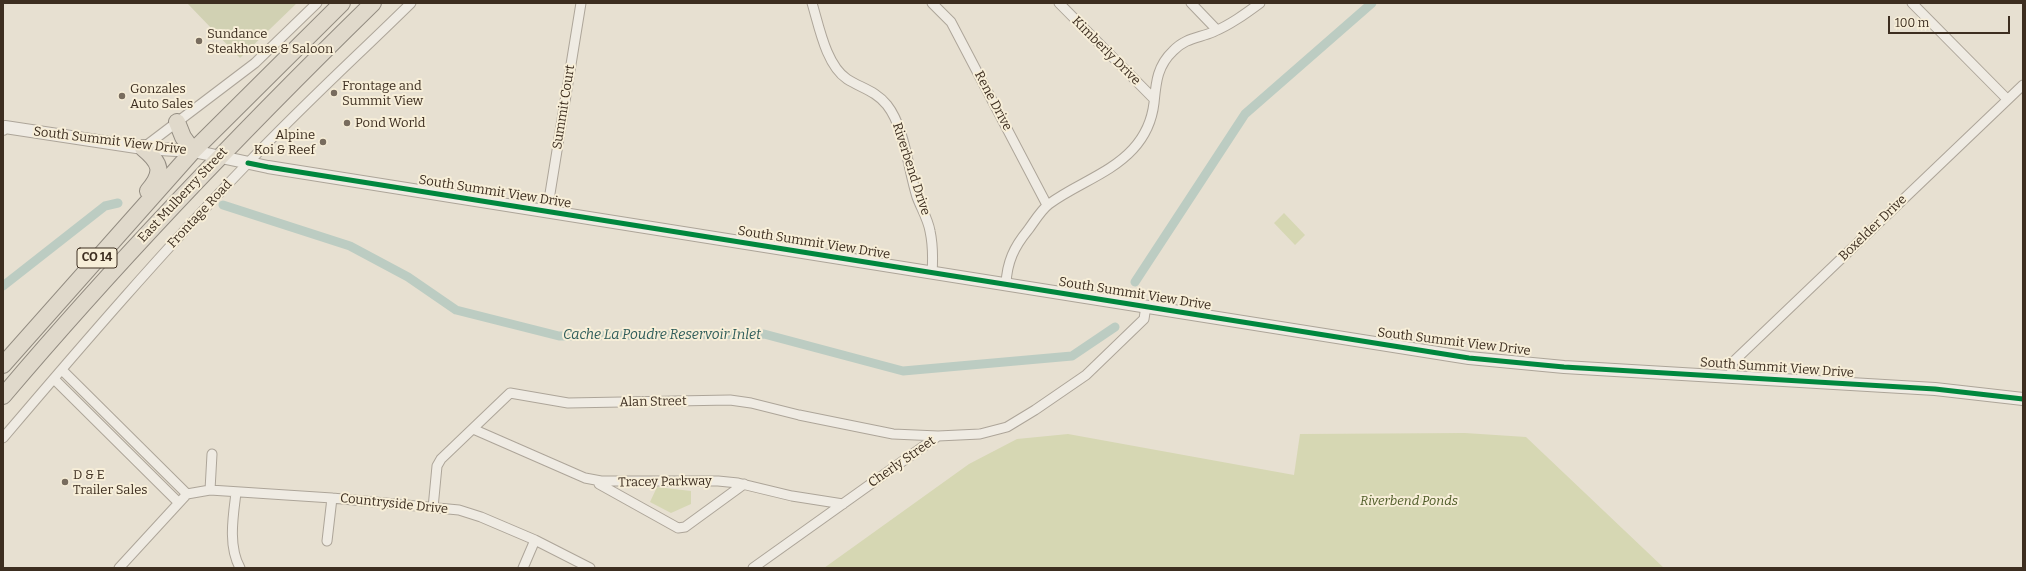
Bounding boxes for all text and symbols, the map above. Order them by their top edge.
scale bar [1890,8,2012,34]
street label: Kimberly Drive [1068,13,1144,89]
text: 100 m [1895,16,1929,30]
place label: Sundance Steakhouse & Saloon [207,26,333,57]
marker: Sundance Steakhouse & Saloon [194,36,204,46]
street label: Summit Court [550,63,578,151]
street label: Rene Drive [971,68,1015,134]
place label: Frontage and Summit View [342,78,423,109]
place label: Gonzales Auto Sales [130,81,193,112]
marker: Frontage and Summit View [329,88,339,98]
marker: Gonzales Auto Sales [117,91,127,101]
place label: Pond World [355,115,425,131]
marker: Pond World [342,118,352,128]
street label: Riverbend Drive [889,121,933,217]
street label: South Summit View Drive [32,124,188,158]
place label: Alpine Koi & Reef [254,127,315,158]
marker: Alpine Koi & Reef [318,137,328,147]
street label: East Mulberry Street [135,144,231,246]
street label: South Summit View Drive [418,172,572,212]
street label: Frontage Road [165,177,235,251]
street label: Boxelder Drive [1836,192,1910,264]
street label: South Summit View Drive [737,223,891,263]
road number: CO 14 [77,248,117,268]
street label: South Summit View Drive [1058,274,1212,314]
street label: South Summit View Drive [1376,325,1532,359]
water label: Cache La Poudre Reservoir Inlet [563,327,761,343]
street label: South Summit View Drive [1700,355,1854,381]
street label: Alan Street [619,394,687,410]
street label: Cherly Street [865,433,939,491]
place label: D & E Trailer Sales [73,467,147,498]
street label: Tracey Parkway [618,473,712,491]
marker: D & E Trailer Sales [60,477,70,487]
street label: Countryside Drive [339,491,449,517]
park label: Riverbend Ponds [1360,493,1458,509]

